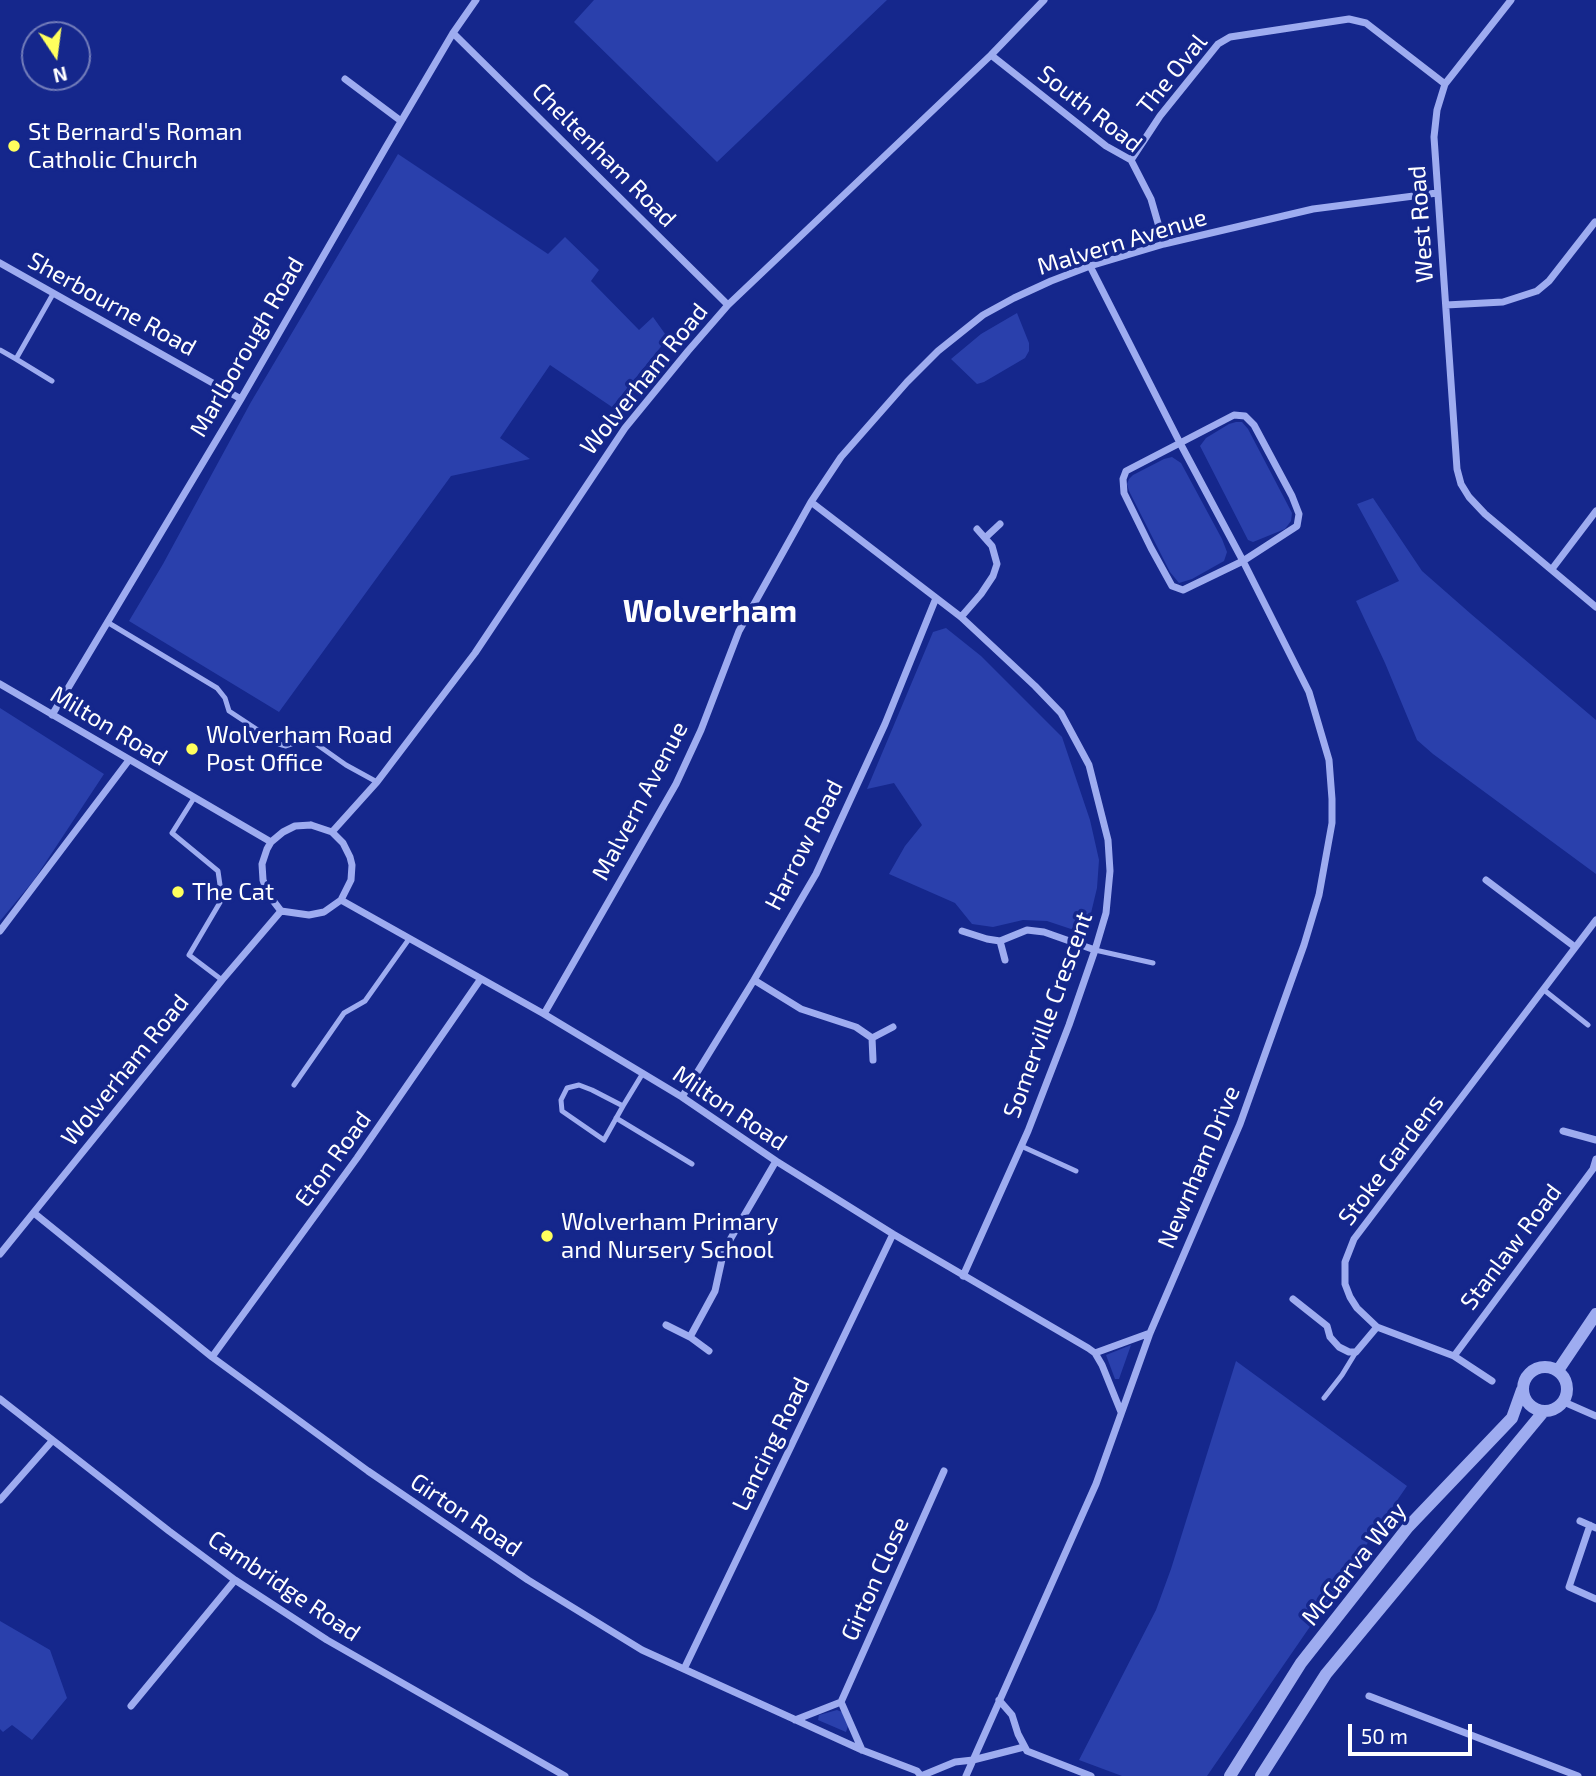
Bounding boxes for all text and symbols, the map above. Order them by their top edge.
north arrow [21,21,91,91]
street label: The Oval [1131,28,1213,120]
street label: South Road [1032,59,1148,159]
text: N [51,62,70,88]
street label: Cheltenham Road [526,77,682,233]
place label: St Bernard's Roman Catholic Church [28,118,243,174]
marker: St Bernard's Roman Catholic Church [6,138,22,154]
street label: West Road [1403,165,1439,283]
street label: Malvern Avenue [1034,203,1210,281]
street label: Sherbourne Road [23,246,201,362]
street label: Marlborough Road [184,252,310,442]
street label: Wolverham Road [574,298,714,460]
district label: Wolverham [623,592,797,630]
street label: Milton Road [45,680,173,772]
street label: Malvern Avenue [586,717,694,885]
place label: Wolverham Road Post Office [206,721,392,777]
marker: Wolverham Road Post Office [184,741,200,757]
street label: Harrow Road [759,775,849,915]
place label: The Cat [192,878,274,906]
marker: The Cat [170,884,186,900]
street label: Somerville Crescent [997,908,1099,1122]
street label: Wolverham Road [55,989,195,1151]
street label: Milton Road [668,1059,792,1157]
street label: Newnham Drive [1152,1081,1246,1253]
street label: Stoke Gardens [1332,1089,1450,1231]
street label: Eton Road [289,1106,377,1212]
street label: Stanlaw Road [1454,1178,1568,1316]
place label: Wolverham Primary and Nursery School [561,1208,778,1264]
marker: Wolverham Primary and Nursery School [539,1228,555,1244]
street label: Lancing Road [726,1372,816,1516]
street label: Girton Road [405,1467,527,1563]
street label: McGarva Way [1296,1497,1412,1631]
street label: Girton Close [835,1513,915,1645]
street label: Cambridge Road [202,1524,366,1648]
scale bar [1351,1710,1475,1754]
text: 50 m [1361,1723,1408,1748]

